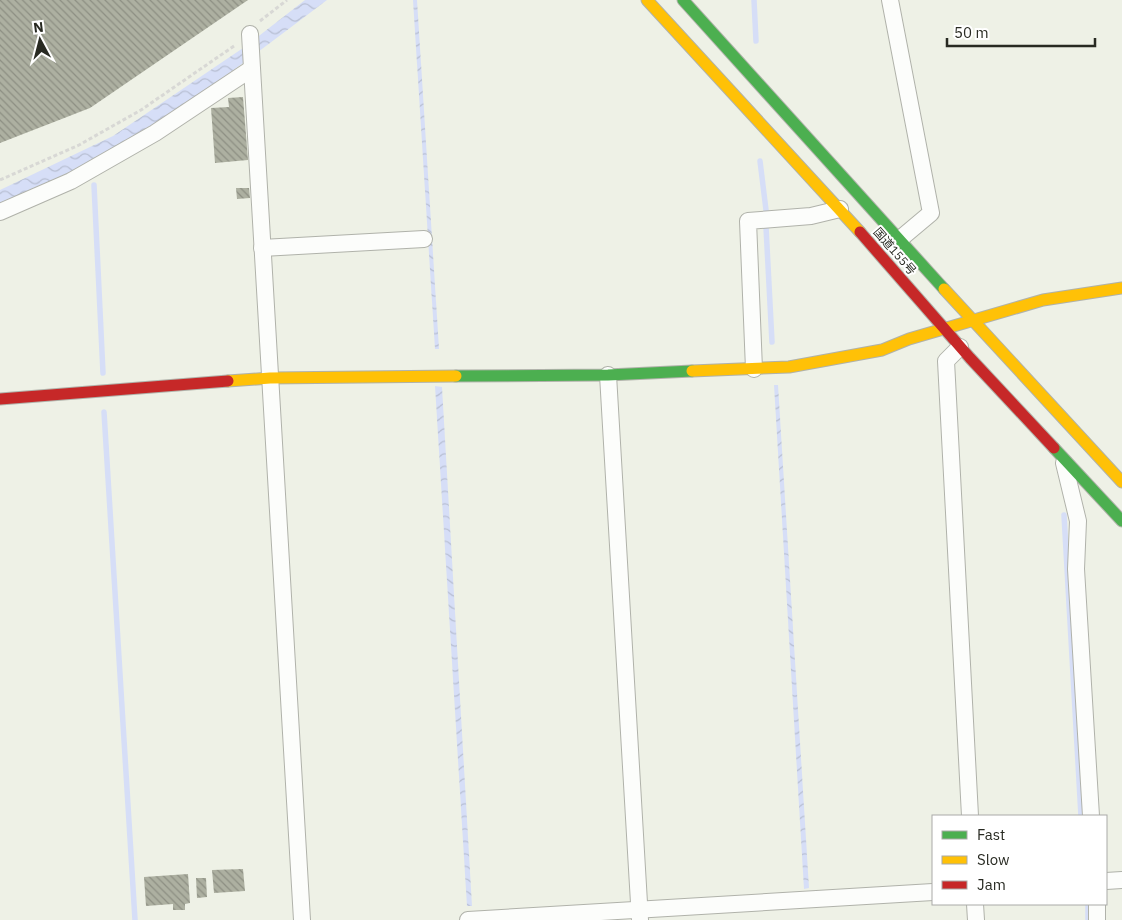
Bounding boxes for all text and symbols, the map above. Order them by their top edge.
north arrow [15,15,65,65]
scale bar [947,15,1094,47]
text: N [32,18,45,37]
text: 50 m [954,23,989,42]
street label: 国道155号 [870,224,920,278]
legend [932,815,1107,905]
text: Fast [977,825,1005,844]
text: Slow [977,850,1010,869]
text: Jam [977,875,1006,894]

